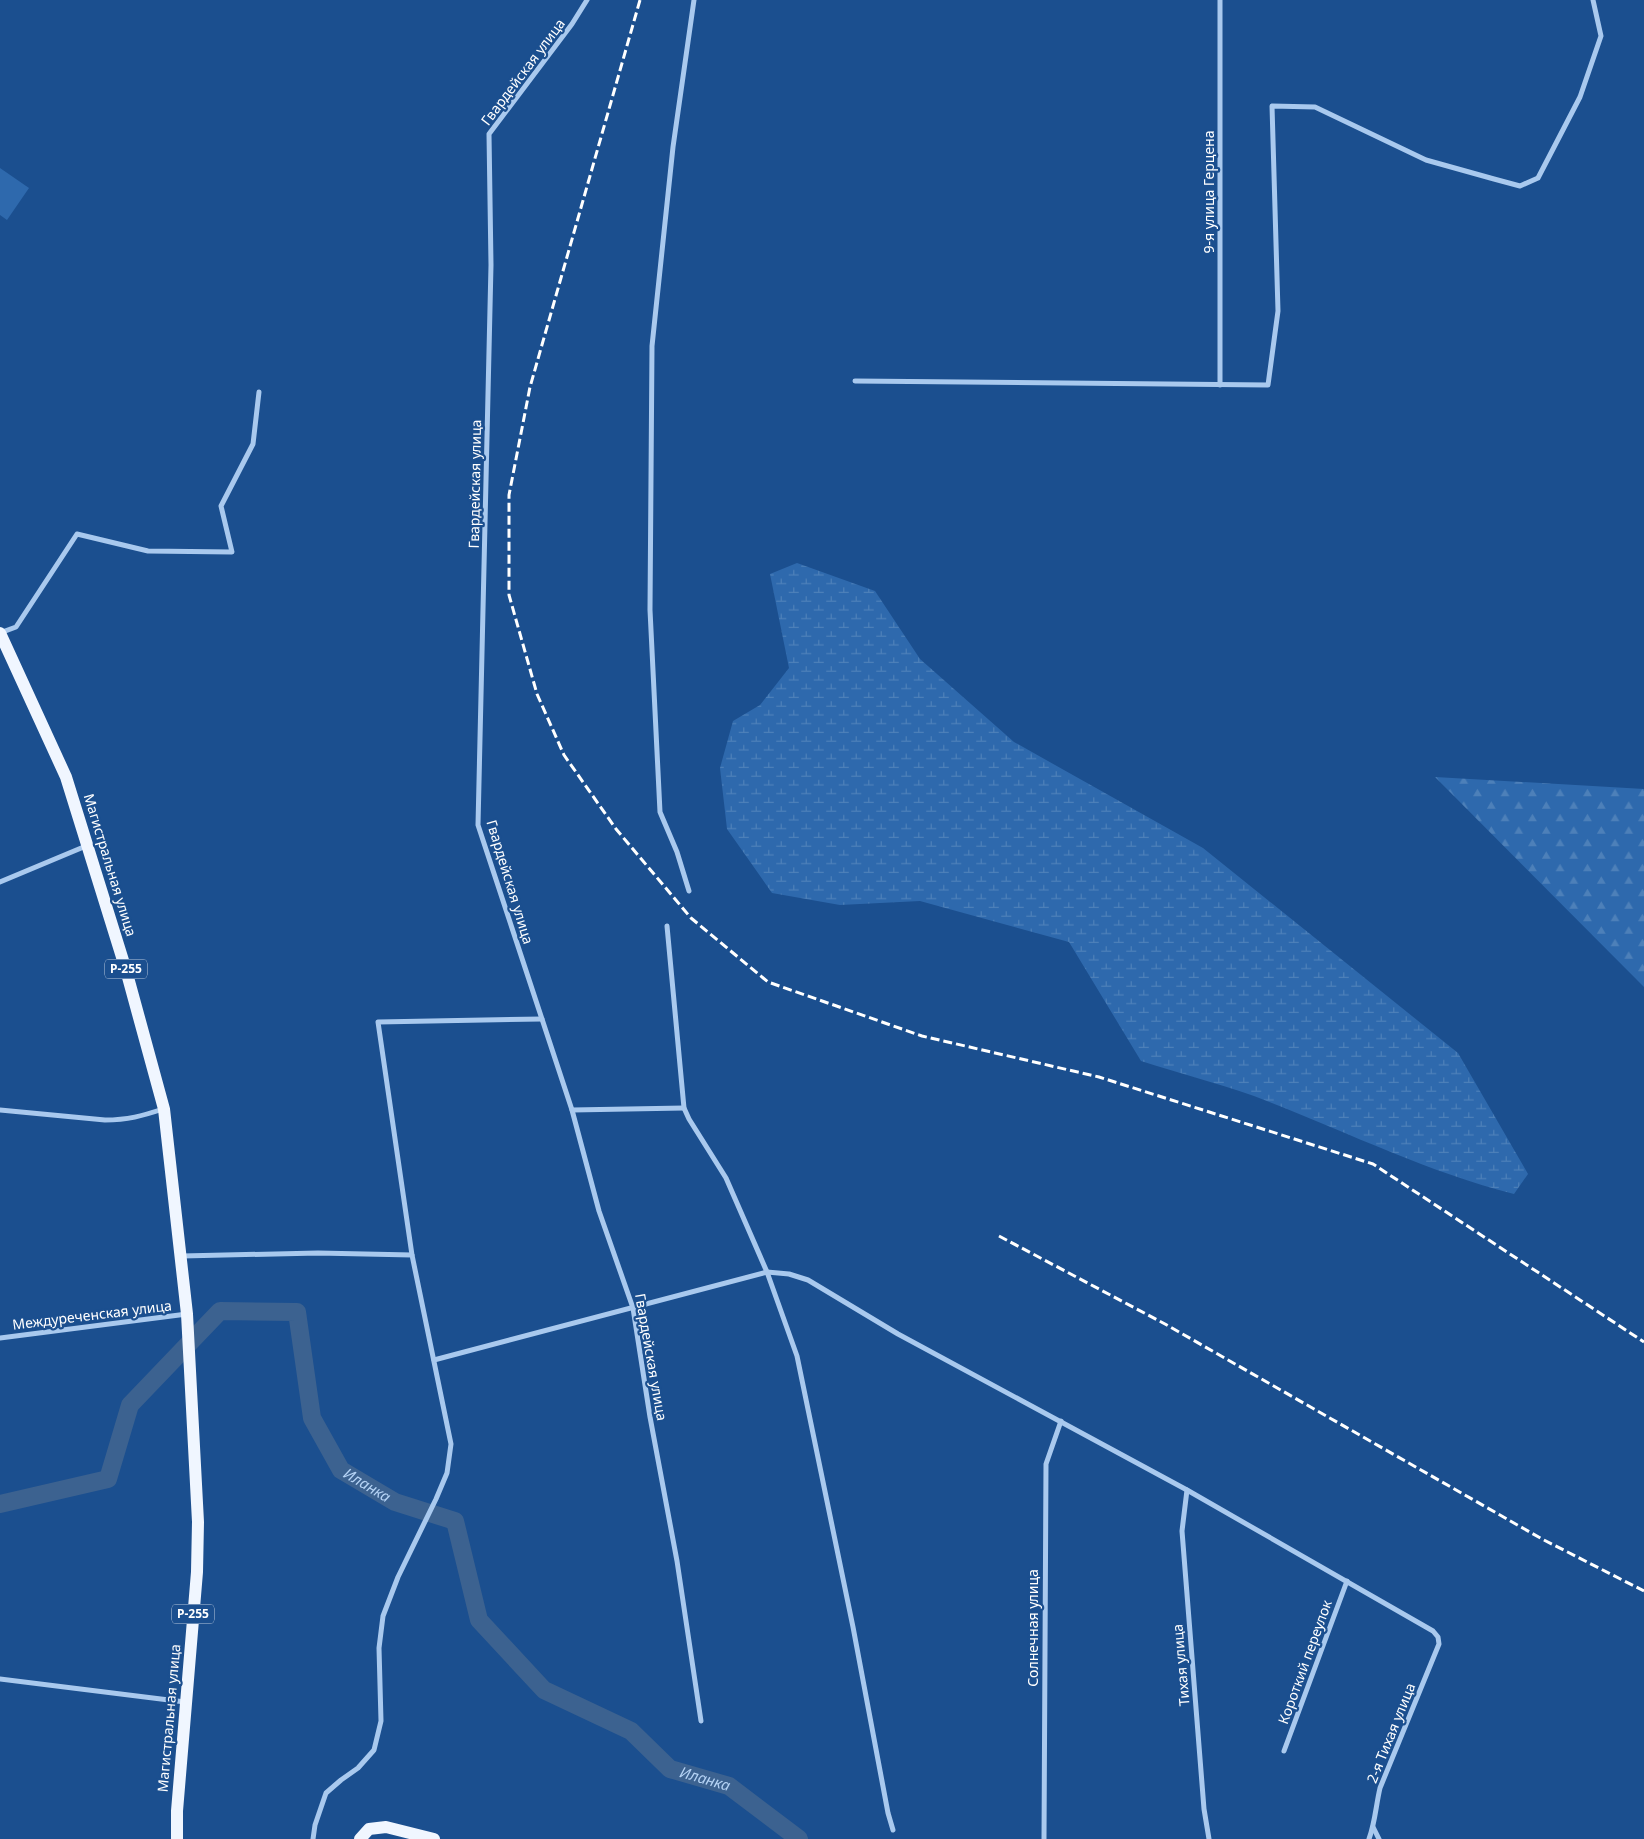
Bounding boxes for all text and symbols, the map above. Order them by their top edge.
street label: Гвардейская улица [476,15,569,129]
street label: 9-я улица Герцена [1199,130,1218,254]
street label: Гвардейская улица [464,419,485,549]
street label: Магистральная улица [80,791,141,939]
street label: Гвардейская улица [483,817,538,946]
road number: Р-255 [105,960,147,979]
street label: Гвардейская улица [631,1292,672,1422]
street label: Междуреченская улица [11,1295,173,1334]
water label: Иланка [340,1463,395,1507]
street label: Солнечная улица [1023,1569,1042,1687]
street label: Короткий переулок [1273,1597,1336,1727]
road number: Р-255 [172,1605,214,1624]
street label: Тихая улица [1167,1623,1194,1707]
street label: Магистральная улица [153,1643,184,1793]
street label: 2-я Тихая улица [1362,1680,1419,1786]
water label: Иланка [678,1761,733,1795]

